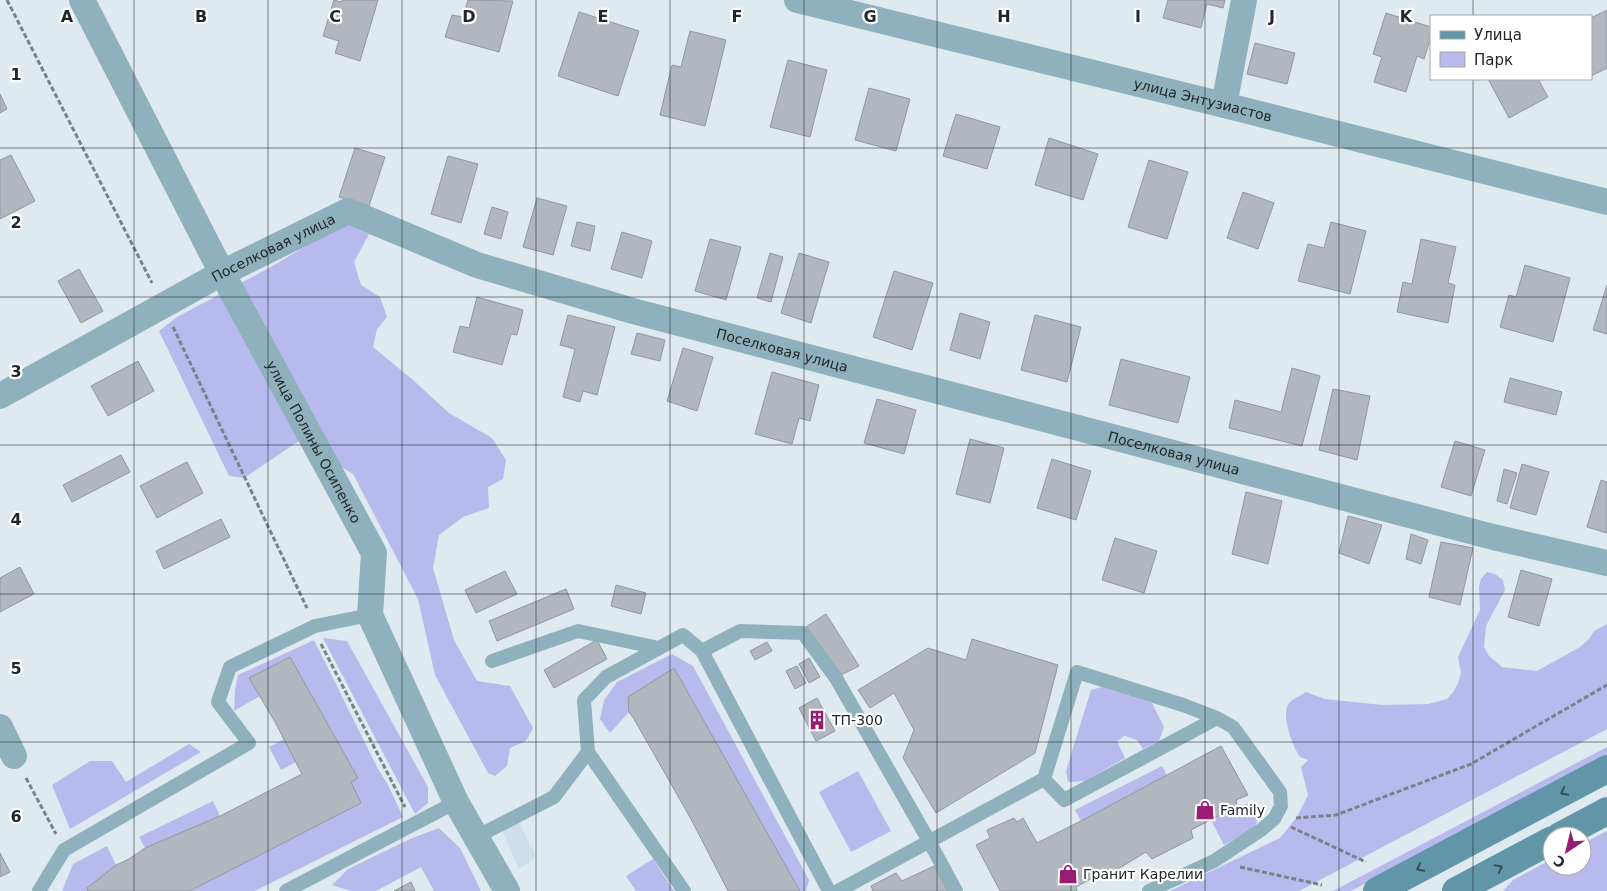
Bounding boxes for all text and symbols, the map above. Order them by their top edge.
text: A [61,7,74,26]
text: B [195,7,207,26]
text: C [329,7,341,26]
text: D [462,7,476,26]
text: E [598,7,608,26]
text: F [732,7,742,26]
text: G [863,7,877,26]
text: H [997,7,1011,26]
text: I [1135,7,1141,26]
text: J [1268,7,1275,26]
text: K [1400,7,1413,26]
legend [1430,15,1592,80]
text: Улица [1474,26,1522,44]
text: Парк [1474,51,1513,69]
text: 1 [10,65,22,84]
street label: улица Энтузиастов [1132,75,1274,125]
street label: Поселковая улица [209,211,338,285]
text: 2 [10,213,22,232]
street label: Поселковая улица [715,325,850,375]
street label: улица Полины Осипенко [263,358,364,526]
text: 3 [10,362,22,381]
street label: Поселковая улица [1106,428,1242,478]
text: 4 [10,510,22,529]
text: 5 [10,659,22,678]
building icon: ТП-300 [806,709,828,731]
place label: ТП-300 [831,712,883,728]
one-way arrow [1560,786,1569,796]
shop icon: Family [1194,799,1216,821]
place label: Family [1220,802,1265,818]
text: 6 [10,807,22,826]
north arrow [1542,826,1592,876]
text: С [1551,852,1568,871]
one-way arrow [1417,862,1426,872]
shop icon: Гранит Карелии [1057,863,1079,885]
one-way arrow [1494,864,1503,874]
place label: Гранит Карелии [1083,866,1203,882]

